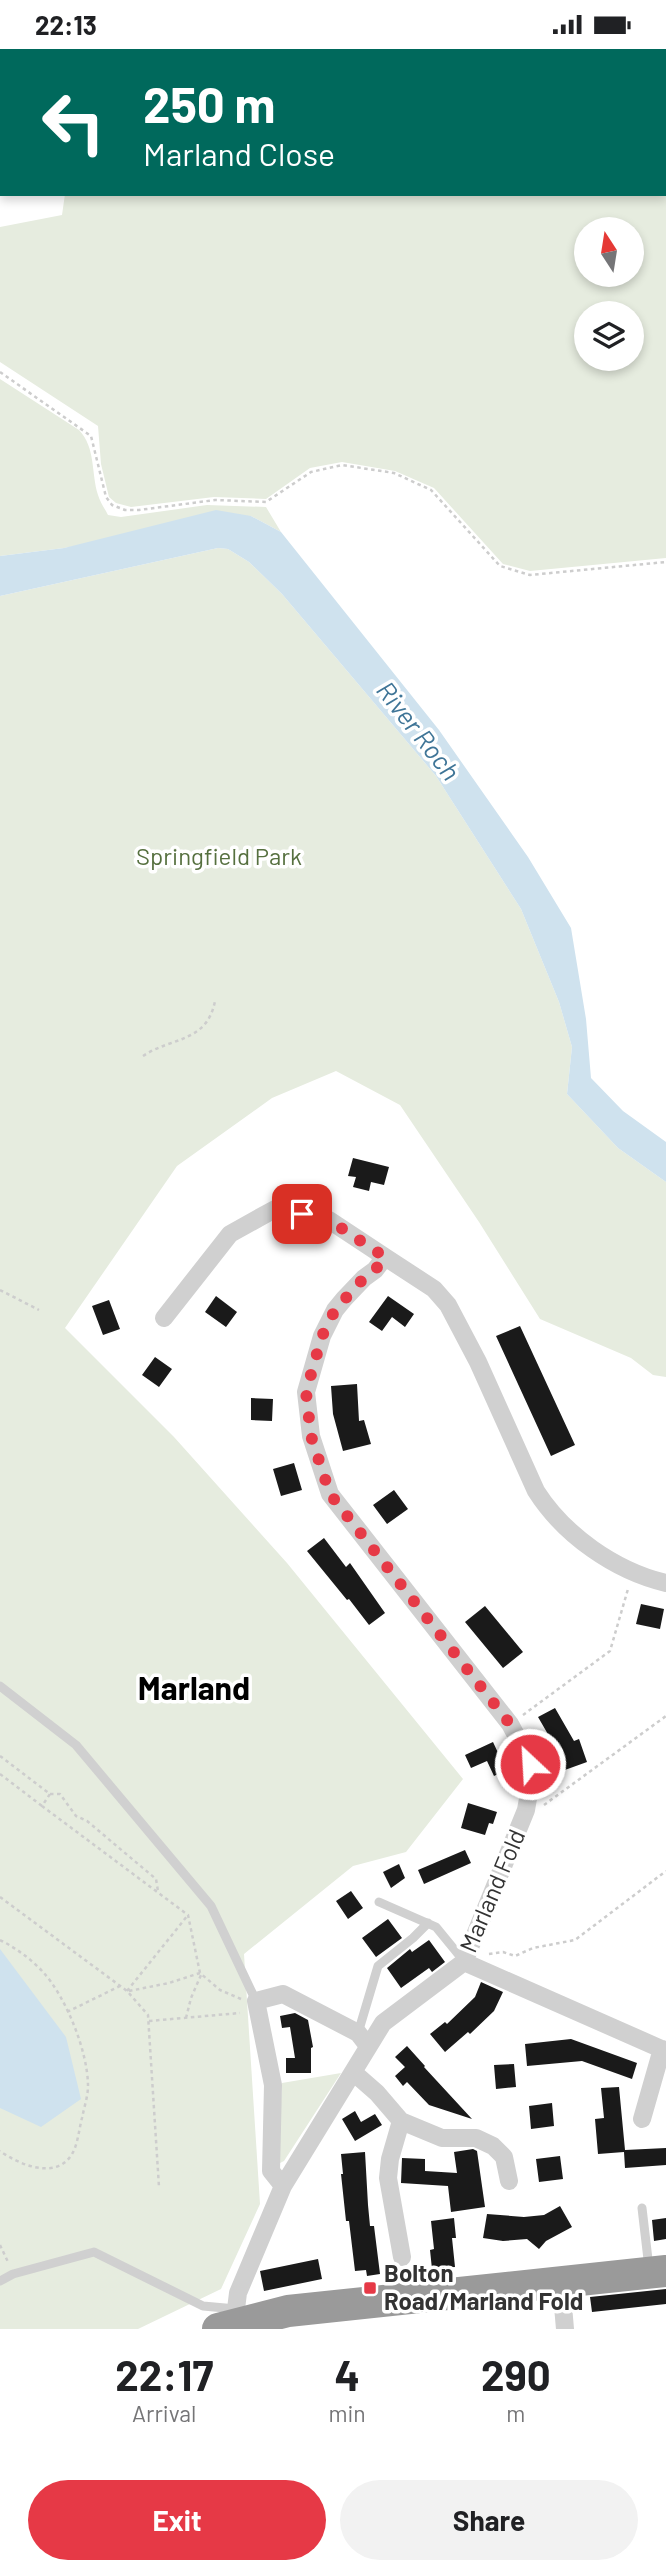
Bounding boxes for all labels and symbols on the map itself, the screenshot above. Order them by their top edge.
north arrow [574,217,644,287]
water label: River Roch [371,674,467,786]
park label: Springfield Park [136,841,302,870]
pin [272,1184,332,1244]
district label: Marland [138,1668,250,1706]
position arrow [493,1727,567,1801]
street label: Marland Fold [453,1824,531,1956]
place label: Bolton Road/Marland Fold [384,2258,583,2315]
marker: Bolton Road/Marland Fold [362,2280,378,2296]

